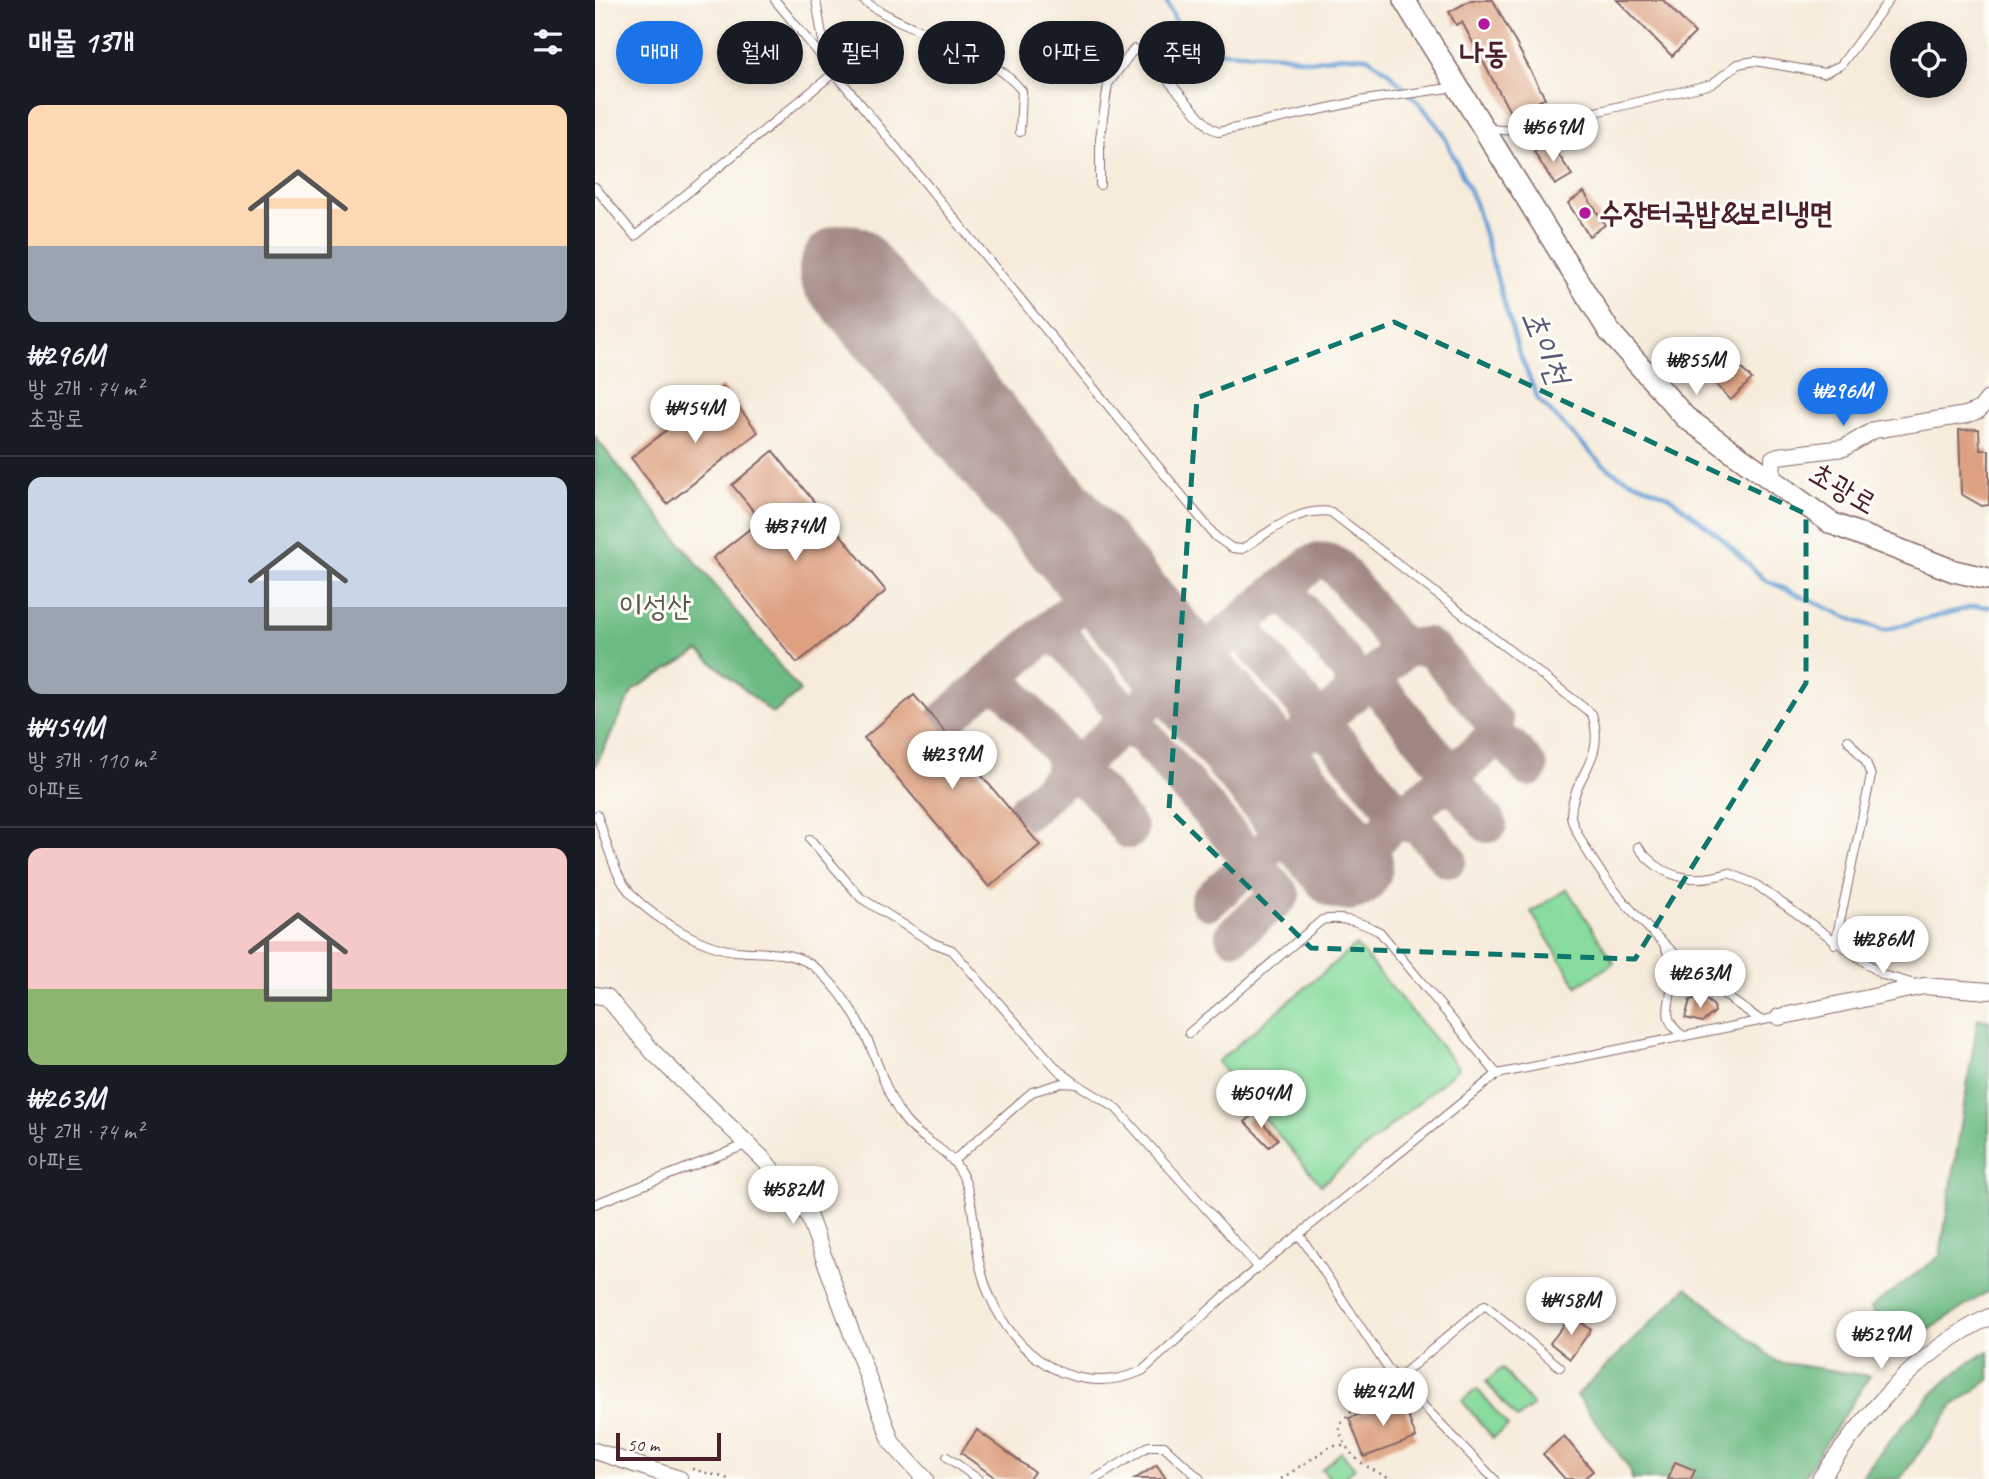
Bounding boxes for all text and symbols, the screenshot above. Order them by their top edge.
marker: 나동 [1476,16,1492,32]
chip: 매매 [616,21,703,84]
chip: 월세 [717,21,803,84]
chip: 필터 [817,21,904,84]
chip: 신규 [918,21,1005,84]
chip: 아파트 [1019,21,1124,84]
chip: 주택 [1138,21,1225,84]
map controls [1890,21,1967,98]
button: locate [1890,21,1967,98]
text: 매물 13개 [28,23,135,61]
icon: filters [529,23,567,61]
place label: 나동 [1460,34,1508,72]
pin: ₩569M [1504,104,1602,164]
text: ₩569M [1524,112,1582,141]
icon: home [235,151,361,277]
place label: 수장터국밥&보리냉면 [1599,194,1833,232]
marker: 수장터국밥&보리냉면 [1577,205,1593,221]
water label: 초이천 [1513,304,1581,394]
text: ₩296M [28,336,104,374]
pin: ₩855M [1647,338,1745,397]
text: ₩855M [1667,345,1725,374]
pin: ₩296M [1794,368,1892,428]
text: 방 2개 · 74 m² [28,374,143,403]
text: ₩296M [1814,376,1872,405]
pin: ₩454M [646,386,744,445]
text: ₩454M [666,393,724,422]
text: 초광로 [28,404,84,433]
street label: 초광로 [1802,453,1884,523]
pin: ₩374M [746,504,844,563]
text: ₩374M [766,511,824,540]
icon: home [235,523,361,649]
park label: 이성산 [619,587,691,625]
text: ₩454M [28,708,103,746]
pin: ₩239M [903,732,1001,791]
text: ₩239M [923,739,981,768]
text: 방 3개 · 110 m² [28,746,153,775]
text: 아파트 [28,776,84,805]
icon: home [235,894,361,1020]
pin: ₩286M [1834,916,1932,976]
text: ₩286M [1854,924,1912,953]
pin: ₩263M [1651,950,1749,1010]
text: ₩263M [1671,958,1729,987]
pin: ₩504M [1212,1070,1310,1130]
text: ₩504M [1232,1078,1290,1107]
text: ₩263M [28,1079,105,1117]
text: 방 2개 · 74 m² [28,1117,143,1146]
text: 아파트 [28,1147,84,1176]
pin: ₩582M [744,1166,842,1226]
text: ₩582M [764,1174,822,1203]
pin: ₩458M [1522,1278,1620,1337]
text: ₩458M [1542,1285,1600,1314]
pin: ₩529M [1832,1312,1930,1371]
text: ₩529M [1852,1319,1910,1348]
pin: ₩242M [1334,1368,1432,1428]
text: ₩242M [1354,1376,1412,1405]
scale bar [616,1430,721,1462]
text: 50 m [627,1433,659,1457]

